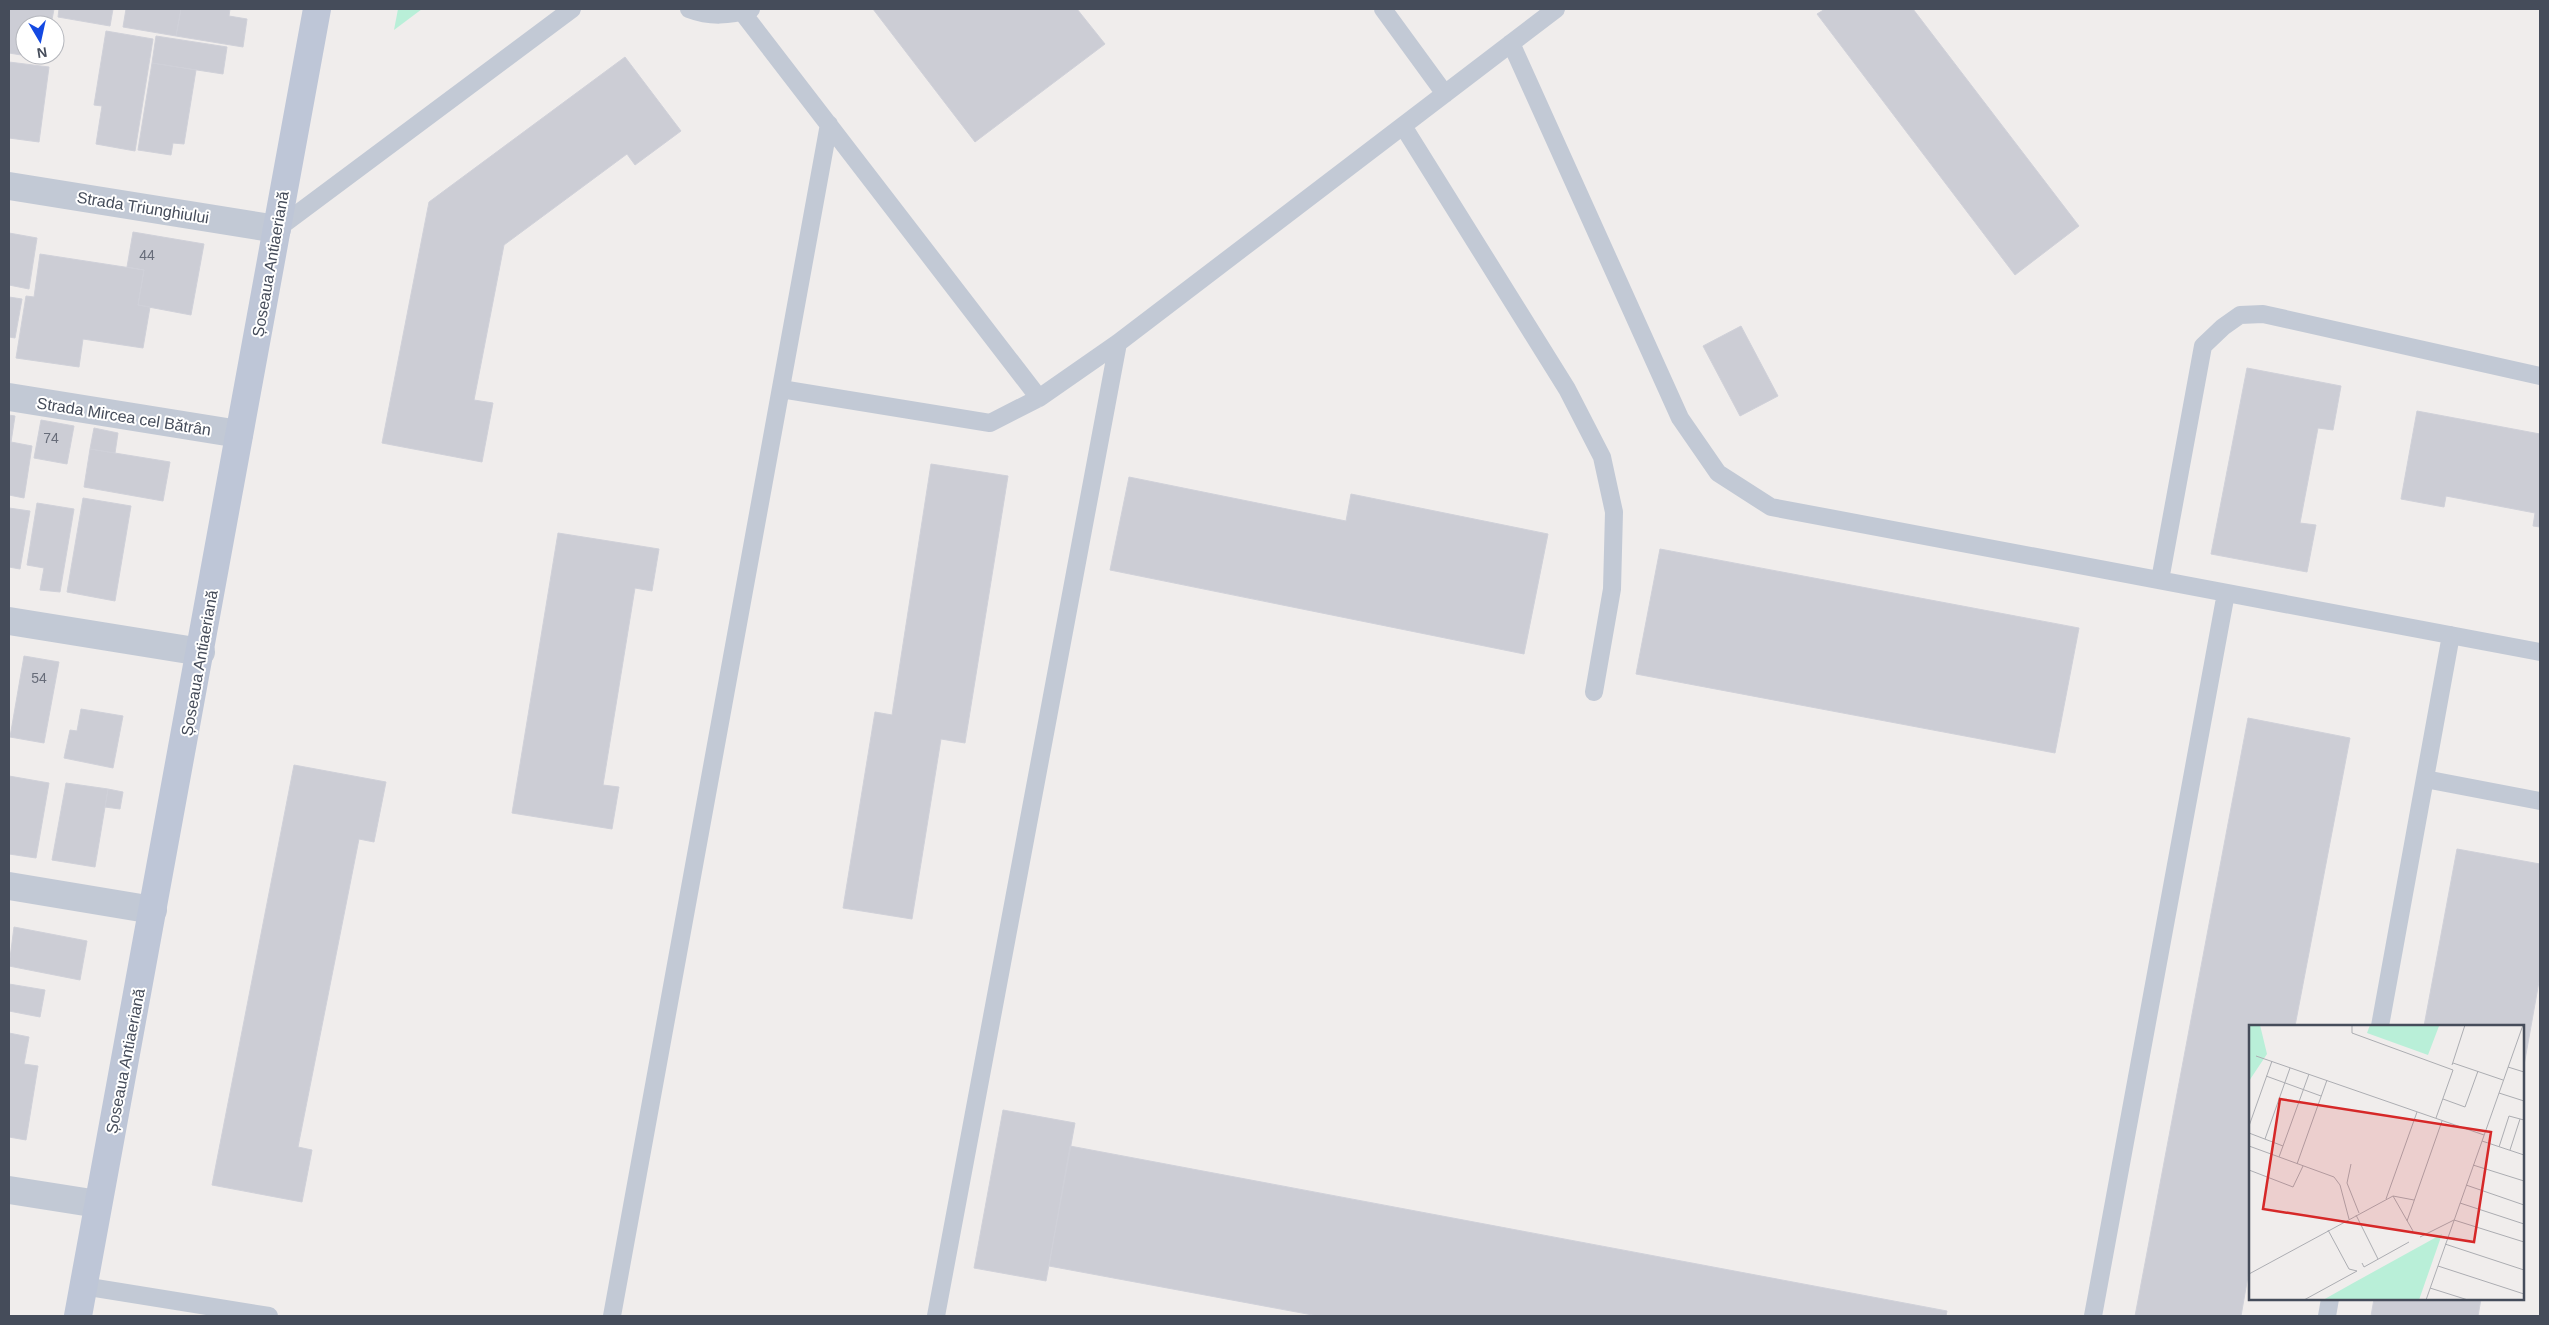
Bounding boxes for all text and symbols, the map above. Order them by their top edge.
north arrow [15,15,65,65]
text: N [36,44,48,62]
street label: Strada Triunghiului [76,189,210,226]
street label: Șoseaua Antiaeriană [249,190,292,338]
house number: 44 [139,247,155,263]
street label: Strada Mircea cel Bătrân [36,394,212,439]
house number: 74 [43,430,59,446]
street label: Șoseaua Antiaeriană [178,589,221,737]
house number: 54 [31,670,47,686]
street label: Șoseaua Antiaeriană [103,987,148,1135]
inset map [2249,1025,2524,1300]

